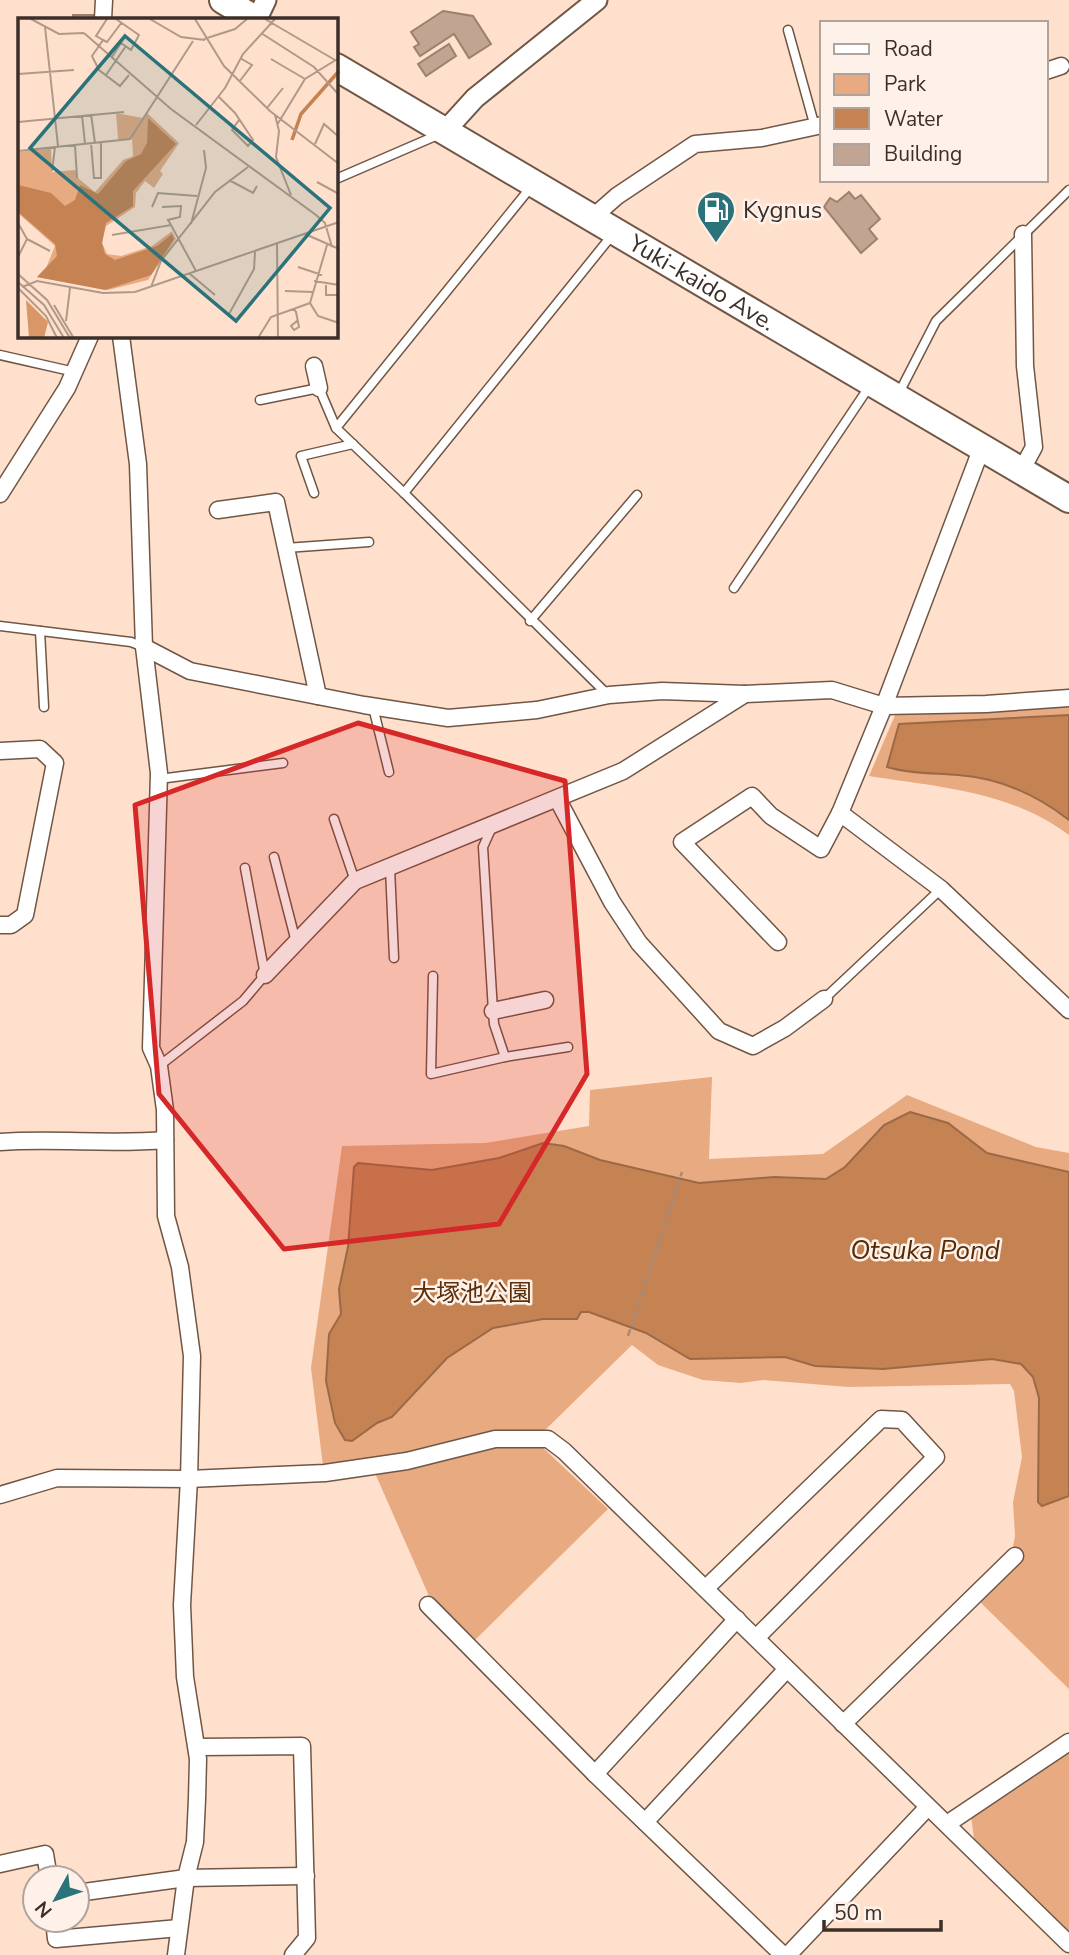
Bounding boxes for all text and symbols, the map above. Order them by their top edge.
inset map [18,18,338,338]
legend [820,21,1048,182]
text: Road [884,35,933,63]
text: Park [884,70,926,98]
text: Water [884,105,943,133]
text: Building [884,140,962,168]
fuel station icon: Kygnus [695,189,737,244]
place label: Kygnus [743,194,822,226]
street label: Yuki-kaido Ave. [622,227,781,338]
water label: Otsuka Pond [850,1233,1001,1268]
park label: 大塚池公園 [412,1277,532,1309]
north arrow [21,1864,91,1934]
scale bar [824,1888,941,1932]
text: N [29,1895,58,1923]
text: 50 m [834,1899,883,1927]

